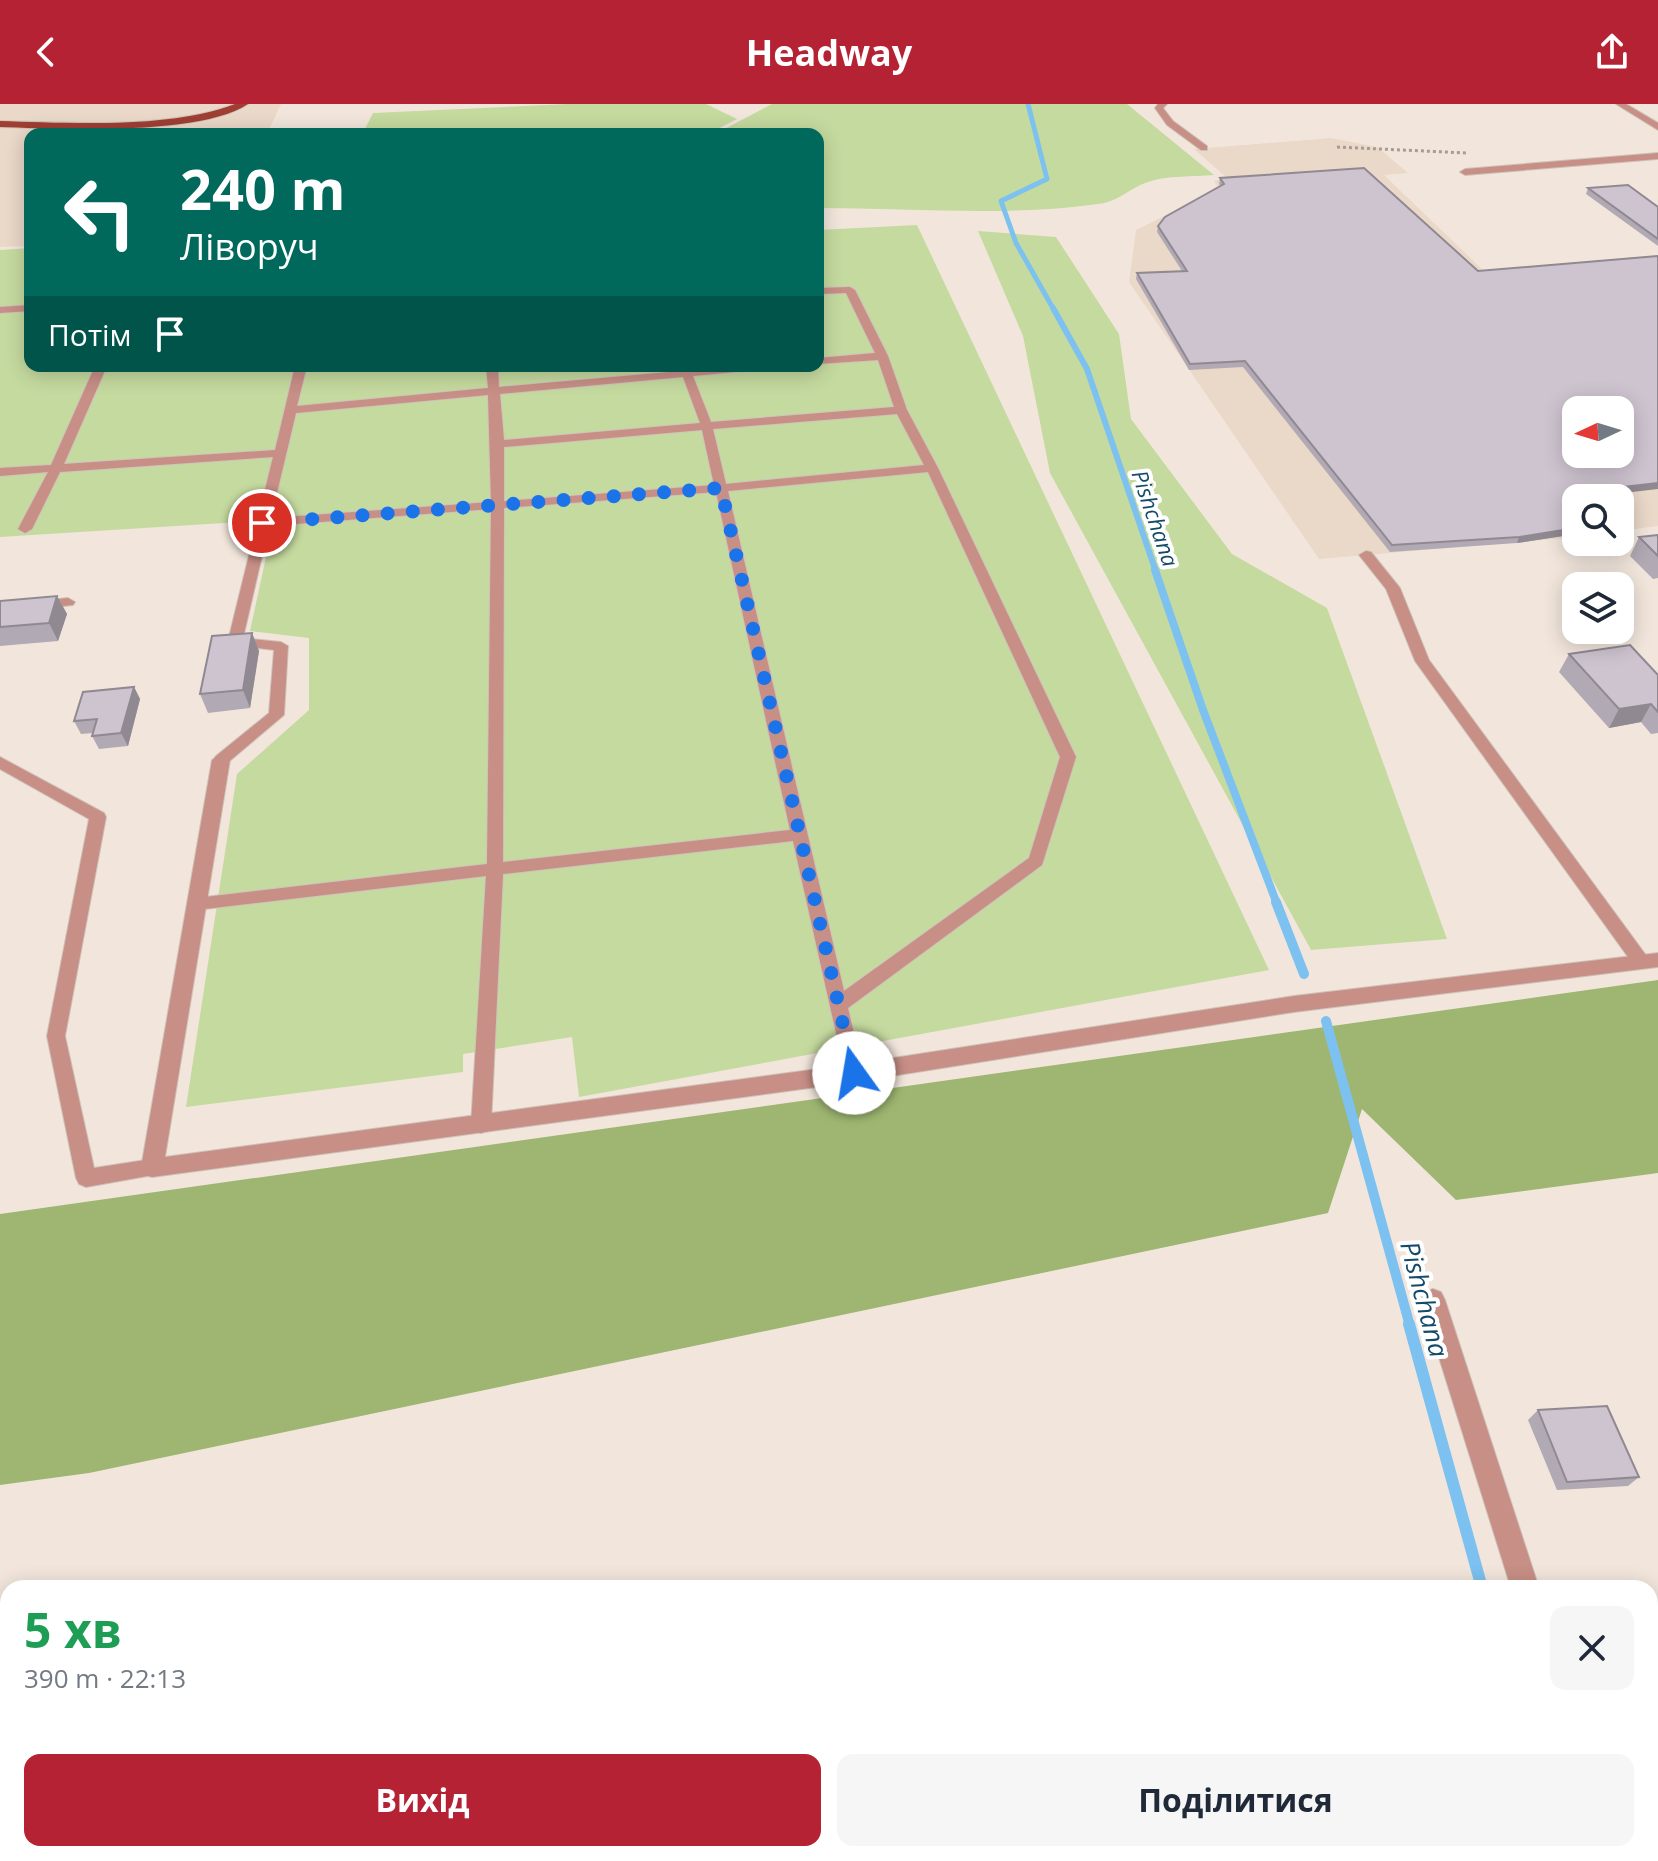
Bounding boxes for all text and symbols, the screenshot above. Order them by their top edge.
text: Headway [746,28,912,77]
icon: back [24,30,68,74]
icon: share [1590,30,1634,74]
text: 240 m [180,150,346,226]
icon: left [48,160,152,264]
text: Ліворуч [180,222,319,271]
icon: arrive [148,312,192,356]
text: Потім [48,314,132,355]
north arrow [1562,396,1634,468]
map controls [1562,396,1634,644]
water label: Pishchana [1125,466,1187,570]
button: search [1562,484,1634,556]
pin [228,489,296,557]
icon: arrive [240,501,284,545]
button: layers [1562,572,1634,644]
position arrow [812,1031,896,1115]
water label: Pishchana [1392,1237,1458,1361]
text: 5 хв [24,1597,122,1662]
button: close [1550,1606,1634,1690]
text: 390 m · 22:13 [24,1660,186,1696]
button: Вихід [24,1754,821,1846]
button: Поділитися [837,1754,1634,1846]

